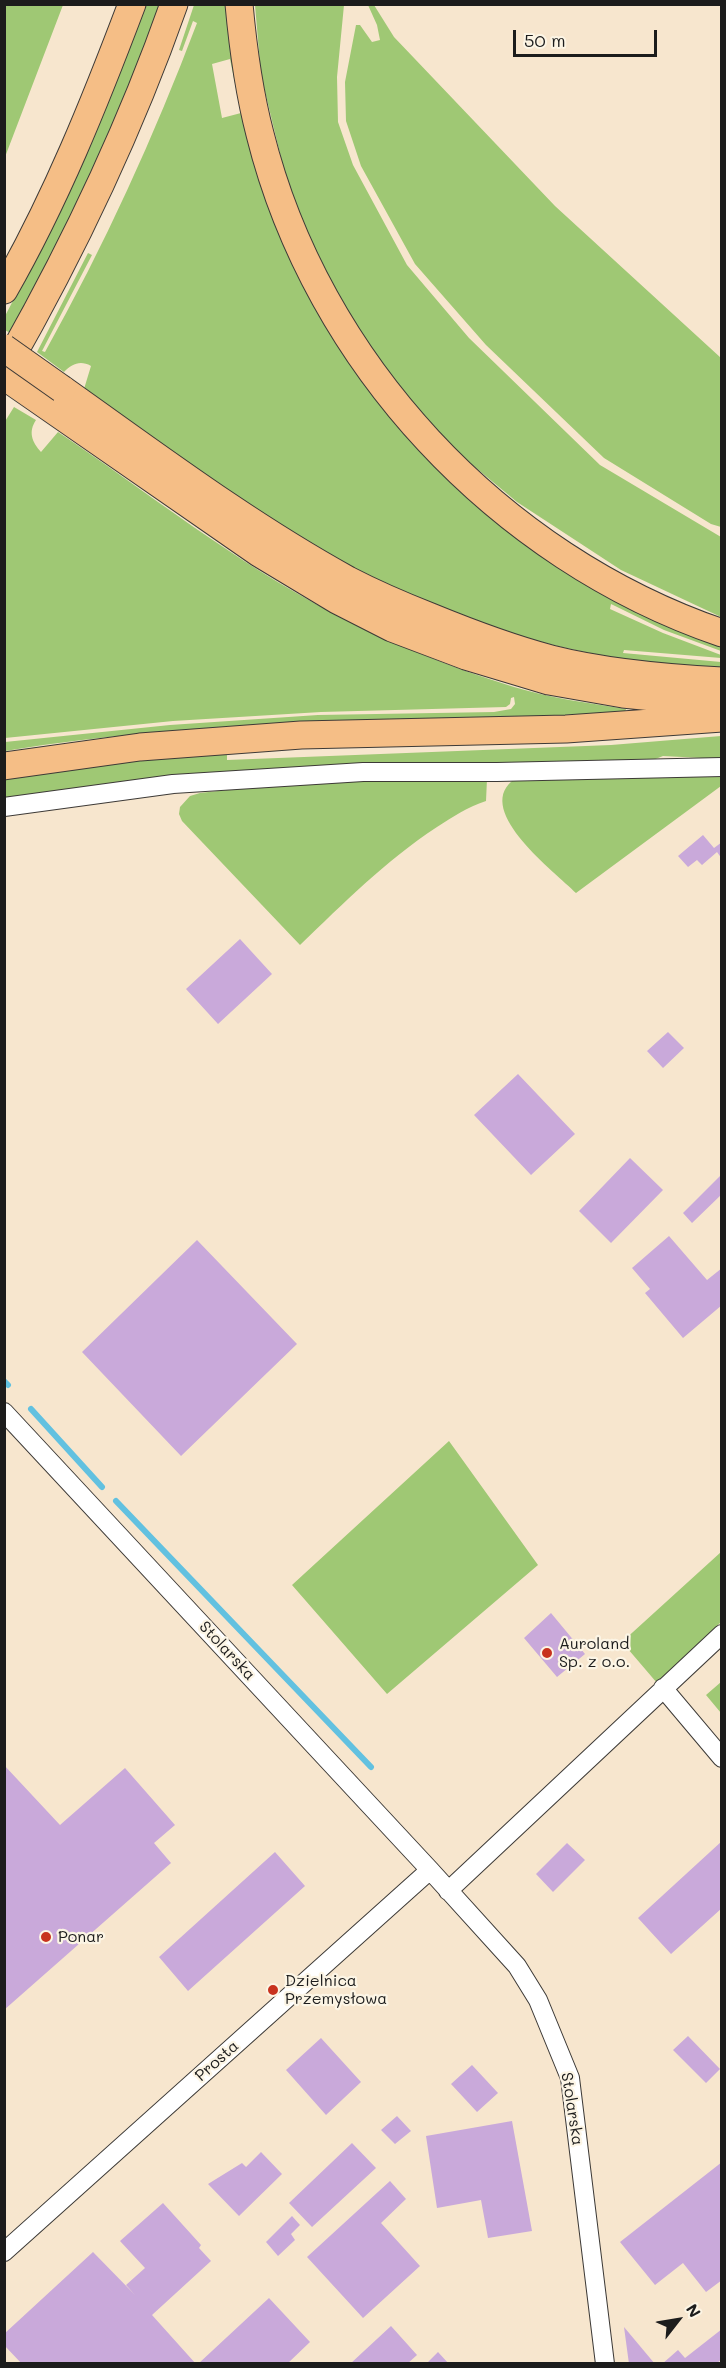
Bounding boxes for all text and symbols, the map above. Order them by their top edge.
scale bar [516,18,660,56]
text: 50 m [524,28,566,52]
street label: Stolarska [195,1617,259,1685]
place label: Auroland Sp. z o.o. [559,1634,630,1672]
marker: Auroland Sp. z o.o. [540,1646,554,1660]
place label: Ponar [58,1927,104,1947]
marker: Ponar [39,1930,53,1944]
place label: Dzielnica Przemysłowa [285,1971,387,2009]
marker: Dzielnica Przemysłowa [266,1983,280,1997]
street label: Prosta [191,2036,243,2086]
street label: Stolarska [557,2071,587,2147]
north arrow [648,2290,708,2350]
text: N [682,2300,706,2321]

